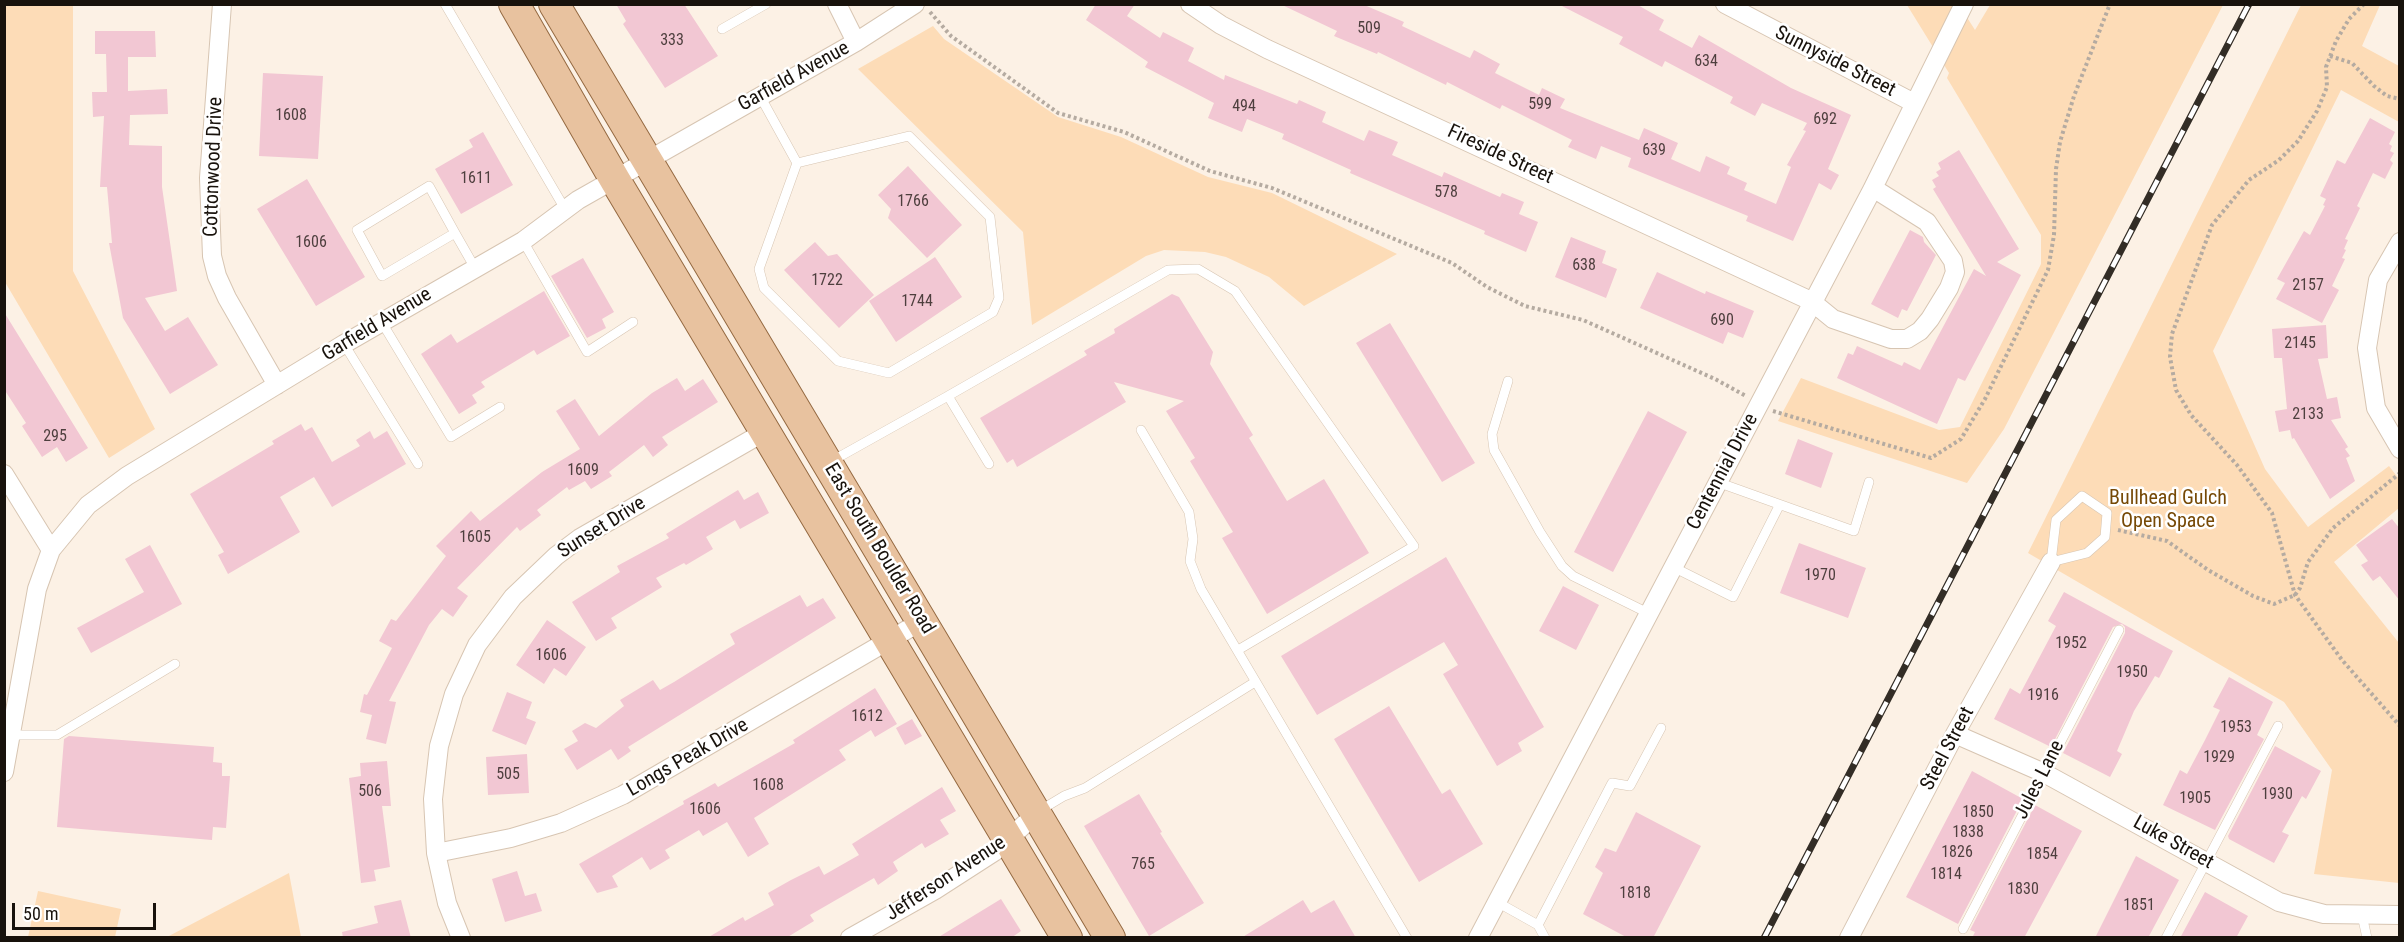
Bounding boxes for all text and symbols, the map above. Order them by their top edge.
house number: 509 [1357,19,1381,39]
street label: Sunnyside Street [1771,21,1899,103]
house number: 333 [660,31,684,51]
street label: Garfield Avenue [734,37,854,117]
house number: 634 [1694,52,1718,72]
house number: 599 [1528,95,1552,115]
street label: Cottonwood Drive [200,97,228,237]
house number: 494 [1232,97,1256,117]
house number: 1608 [275,106,307,126]
house number: 692 [1813,110,1837,130]
street label: Fireside Street [1443,120,1557,190]
house number: 639 [1642,141,1666,161]
house number: 1611 [460,169,492,189]
house number: 578 [1434,183,1458,203]
house number: 1766 [897,192,929,212]
house number: 1606 [295,233,327,253]
house number: 638 [1572,256,1596,276]
house number: 1722 [811,271,843,291]
house number: 2157 [2292,276,2324,296]
street label: Garfield Avenue [318,283,436,367]
house number: 1744 [901,292,933,312]
house number: 690 [1710,311,1734,331]
house number: 2145 [2284,334,2316,354]
house number: 2133 [2292,405,2324,425]
street label: Centennial Drive [1682,410,1764,534]
house number: 295 [43,427,67,447]
street label: East South Boulder Road [819,459,939,639]
house number: 1609 [567,461,599,481]
park label: Bullhead Gulch Open Space [2109,487,2227,534]
street label: Sunset Drive [554,492,650,564]
house number: 1605 [459,528,491,548]
house number: 1970 [1804,566,1836,586]
house number: 1952 [2055,634,2087,654]
house number: 1606 [535,646,567,666]
house number: 1950 [2116,663,2148,683]
house number: 1916 [2027,686,2059,706]
street label: Steel Street [1916,703,1980,795]
house number: 1612 [851,707,883,727]
street label: Longs Peak Drive [623,714,753,802]
house number: 1953 [2220,718,2252,738]
street label: Jules Lane [2010,737,2070,823]
house number: 1929 [2203,748,2235,768]
house number: 505 [496,765,520,785]
house number: 1608 [752,776,784,796]
house number: 506 [358,782,382,802]
house number: 1930 [2261,785,2293,805]
house number: 1905 [2179,789,2211,809]
house number: 1606 [689,800,721,820]
house number: 1850 [1962,803,1994,823]
street label: Luke Street [2129,811,2217,875]
house number: 1838 [1952,823,1984,843]
street label: Jefferson Avenue [882,831,1010,927]
house number: 1826 [1941,843,1973,863]
house number: 1854 [2026,845,2058,865]
house number: 765 [1131,855,1155,875]
house number: 1814 [1930,865,1962,885]
house number: 1830 [2007,880,2039,900]
house number: 1818 [1619,884,1651,904]
scale bar [15,891,159,929]
house number: 1851 [2123,896,2155,916]
text: 50 m [23,903,58,924]

